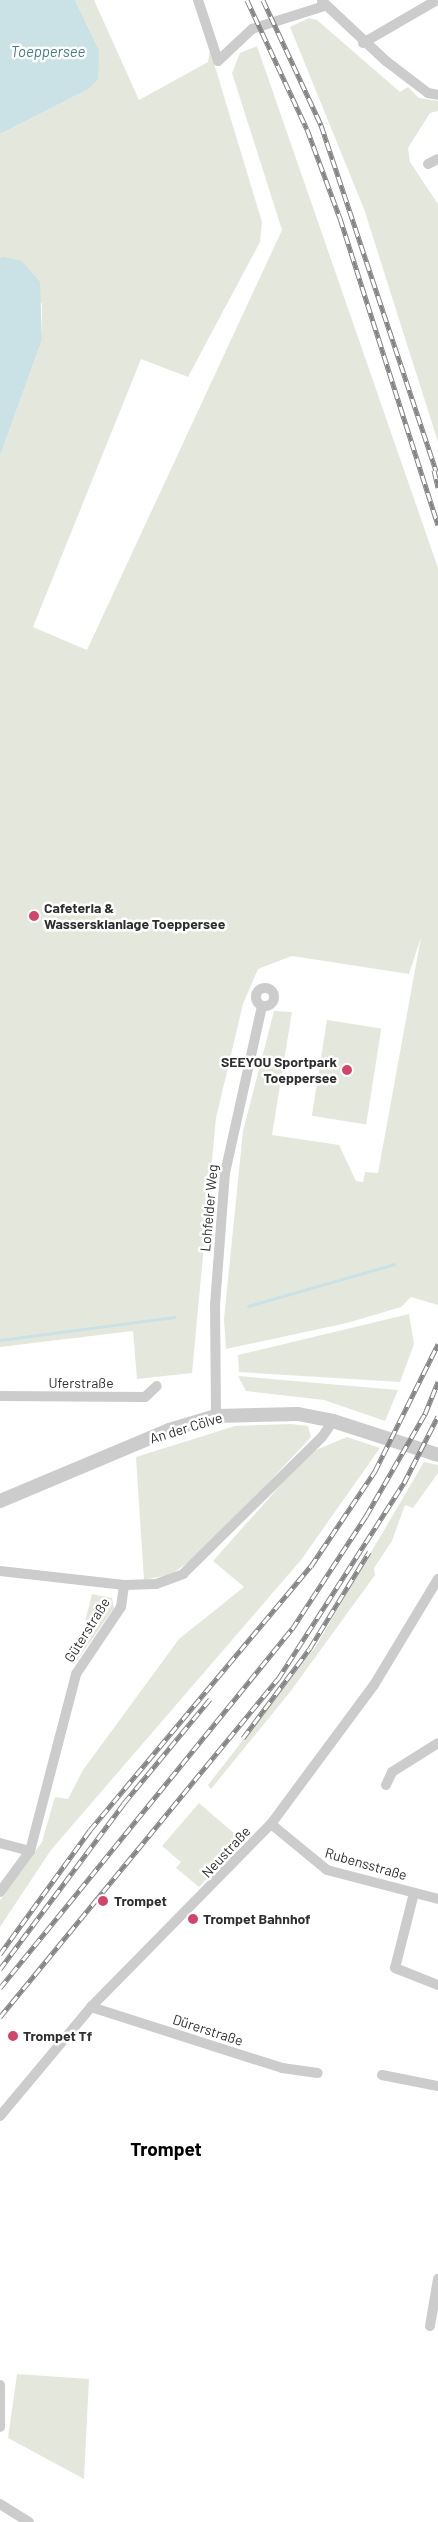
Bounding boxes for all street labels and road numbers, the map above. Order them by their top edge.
street label: Lohfelder Weg [197,1164,221,1252]
street label: Uferstraße [48,1375,114,1391]
street label: An der Cölve [148,1409,224,1447]
street label: Güterstraße [61,1595,113,1665]
street label: Neustraße [198,1823,254,1881]
street label: Rubensstraße [323,1844,409,1884]
street label: Dürerstraße [171,2011,245,2049]

